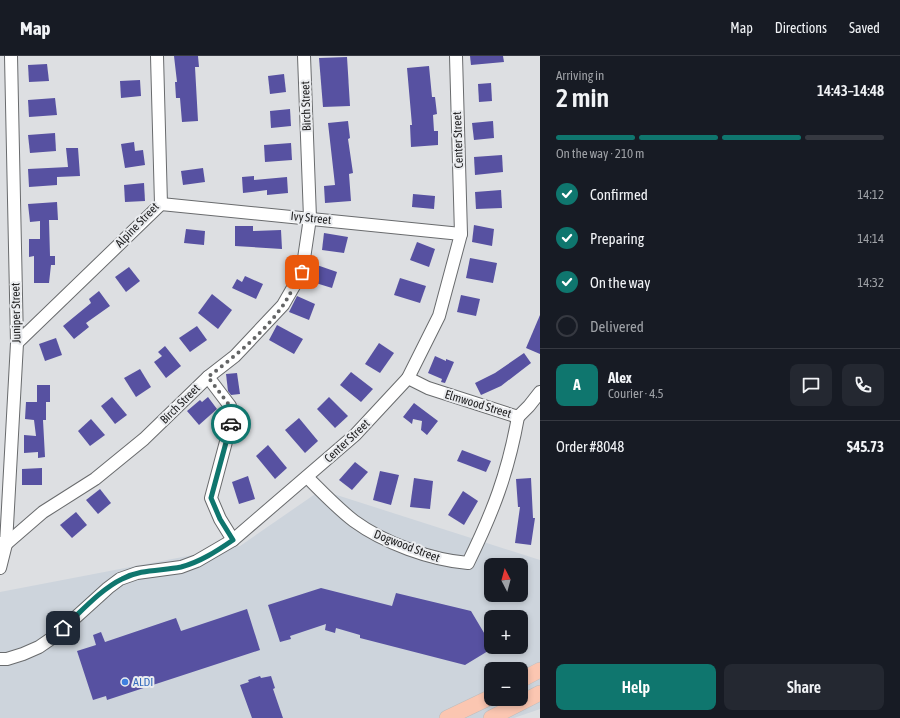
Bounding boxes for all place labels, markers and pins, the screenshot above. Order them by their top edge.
pin [285,255,319,289]
pin [46,611,80,645]
place label: ALDI [133,675,153,689]
marker: ALDI [120,677,130,687]

